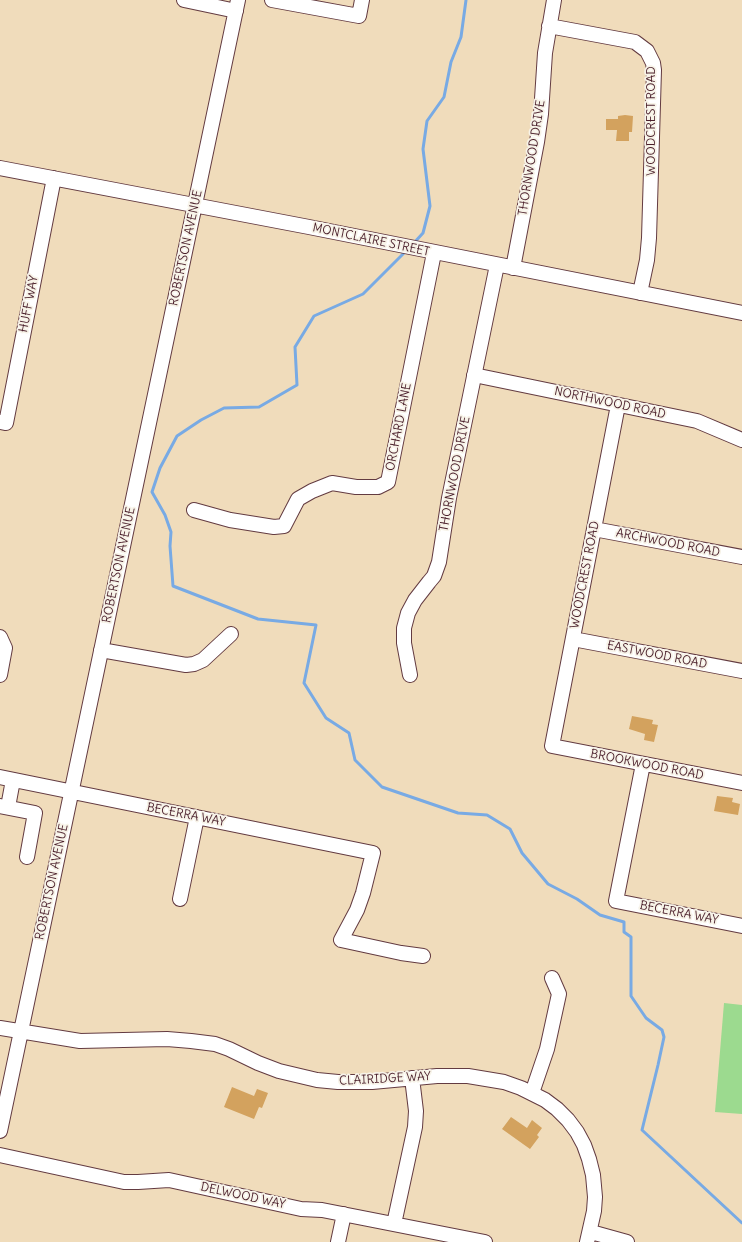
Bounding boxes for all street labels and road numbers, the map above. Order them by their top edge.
street label: WOODCREST ROAD [645,66,659,176]
street label: THORNWOOD DRIVE [516,99,548,217]
street label: ROBERTSON AVENUE [167,189,205,307]
street label: MONTCLAIRE STREET [311,221,431,259]
street label: HUFF WAY [16,274,42,334]
street label: ORCHARD LANE [383,382,415,472]
street label: NORTHWOOD ROAD [553,384,667,422]
street label: THORNWOOD DRIVE [437,415,473,533]
street label: ROBERTSON AVENUE [100,506,138,624]
street label: WOODCREST ROAD [567,520,603,630]
street label: ARCHWOOD ROAD [615,526,721,560]
street label: EASTWOOD ROAD [606,638,708,672]
street label: BROOKWOOD ROAD [589,747,705,783]
street label: BECERRA WAY [145,800,227,830]
street label: ROBERTSON AVENUE [33,823,71,941]
street label: BECERRA WAY [638,898,720,928]
street label: CLAIRIDGE WAY [339,1069,431,1089]
street label: DELWOOD WAY [199,1180,287,1212]

